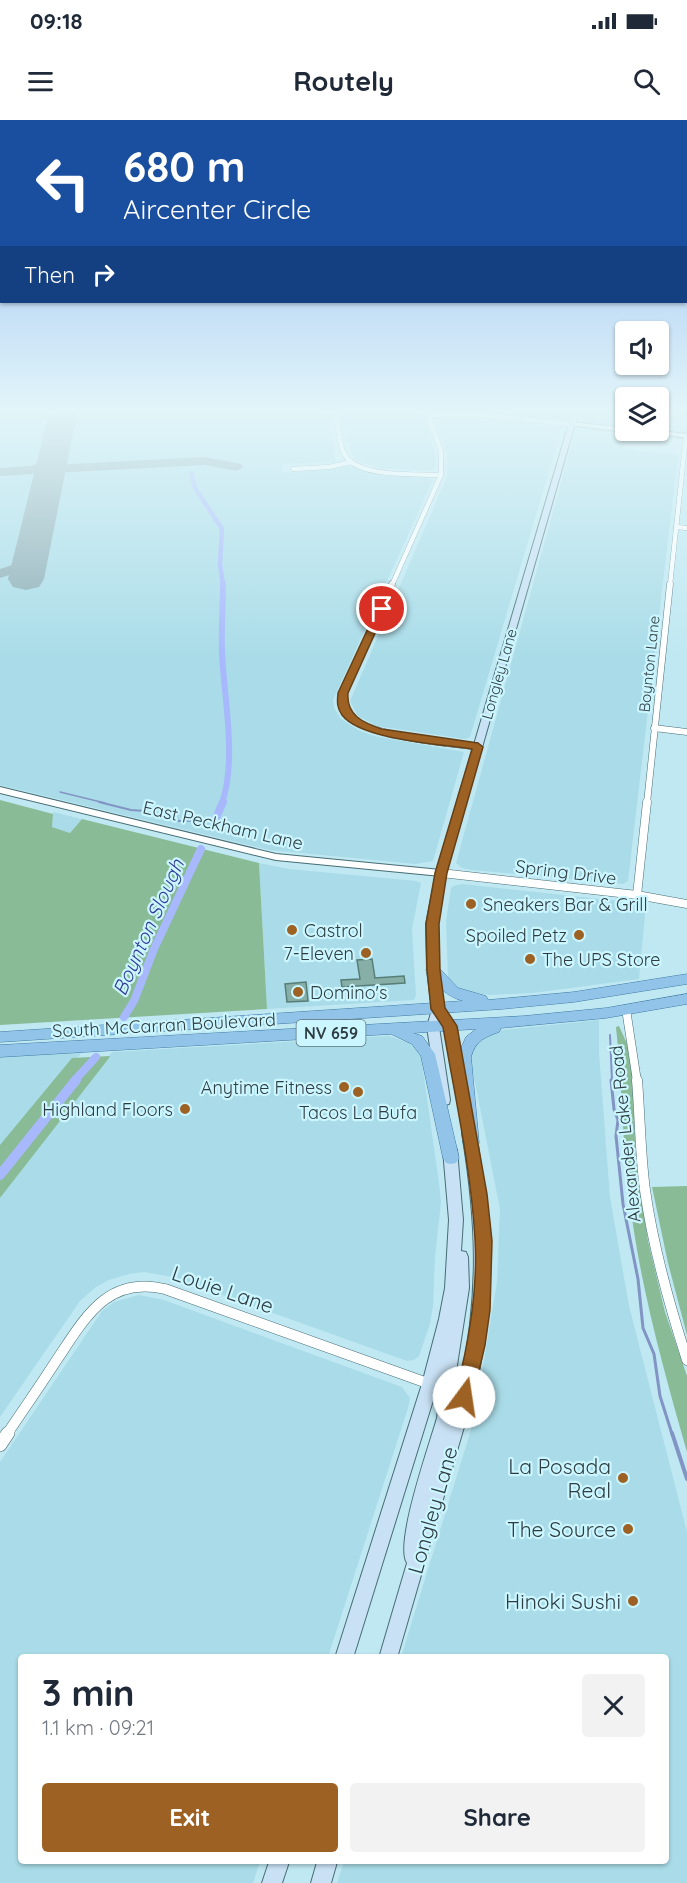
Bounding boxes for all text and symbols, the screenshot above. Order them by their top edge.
text: 09:18 [30,7,83,35]
text: Routely [293,64,394,98]
icon: menu [24,65,57,98]
icon: search [630,65,663,98]
text: 680 m [123,140,246,193]
icon: left [24,144,102,222]
text: Aircenter Circle [123,192,311,226]
icon: right [87,258,120,291]
text: Then [24,261,75,289]
map controls [615,321,669,441]
button: sound [615,321,669,375]
button: layers [615,387,669,441]
pin [356,583,407,634]
icon: arrive [365,592,398,625]
street label: Boynton Lane [634,615,664,713]
street label: Longley Lane [477,626,521,722]
street label: East Peckham Lane [141,795,305,855]
water label: Boynton Slough [107,854,189,999]
street label: Spring Drive [514,854,618,890]
place label: Sneakers Bar & Grill [483,893,648,916]
marker: Sneakers Bar & Grill [464,897,478,911]
place label: Castrol [304,919,363,942]
marker: Castrol [285,923,299,937]
place label: Spoiled Petz [466,924,567,947]
marker: Spoiled Petz [572,928,586,942]
place label: 7-Eleven [283,942,354,965]
marker: 7-Eleven [359,946,373,960]
place label: The UPS Store [542,948,660,971]
marker: The UPS Store [523,952,537,966]
place label: Domino's [310,981,387,1004]
marker: Domino's [291,985,305,999]
street label: South McCarran Boulevard [52,1008,276,1042]
road number: NV 659 [296,1020,366,1046]
street label: Alexander Lake Road [604,1044,646,1224]
place label: Anytime Fitness [201,1076,332,1099]
marker: Anytime Fitness [337,1080,351,1094]
marker: Tacos La Bufa [351,1085,365,1099]
place label: Highland Floors [42,1098,173,1121]
place label: Tacos La Bufa [299,1101,417,1124]
marker: Highland Floors [178,1102,192,1116]
street label: Louie Lane [169,1259,277,1319]
position arrow [432,1365,496,1429]
street label: Longley Lane [401,1443,463,1577]
place label: La Posada Real [508,1453,611,1503]
marker: La Posada Real [616,1471,630,1485]
place label: The Source [507,1516,616,1542]
marker: The Source [621,1522,635,1536]
place label: Hinoki Sushi [505,1588,621,1614]
marker: Hinoki Sushi [626,1594,640,1608]
text: 3 min [42,1670,135,1715]
button: close [582,1674,645,1737]
text: 1.1 km · 09:21 [42,1715,154,1740]
button: Exit [42,1783,338,1852]
button: Share [350,1783,645,1852]

